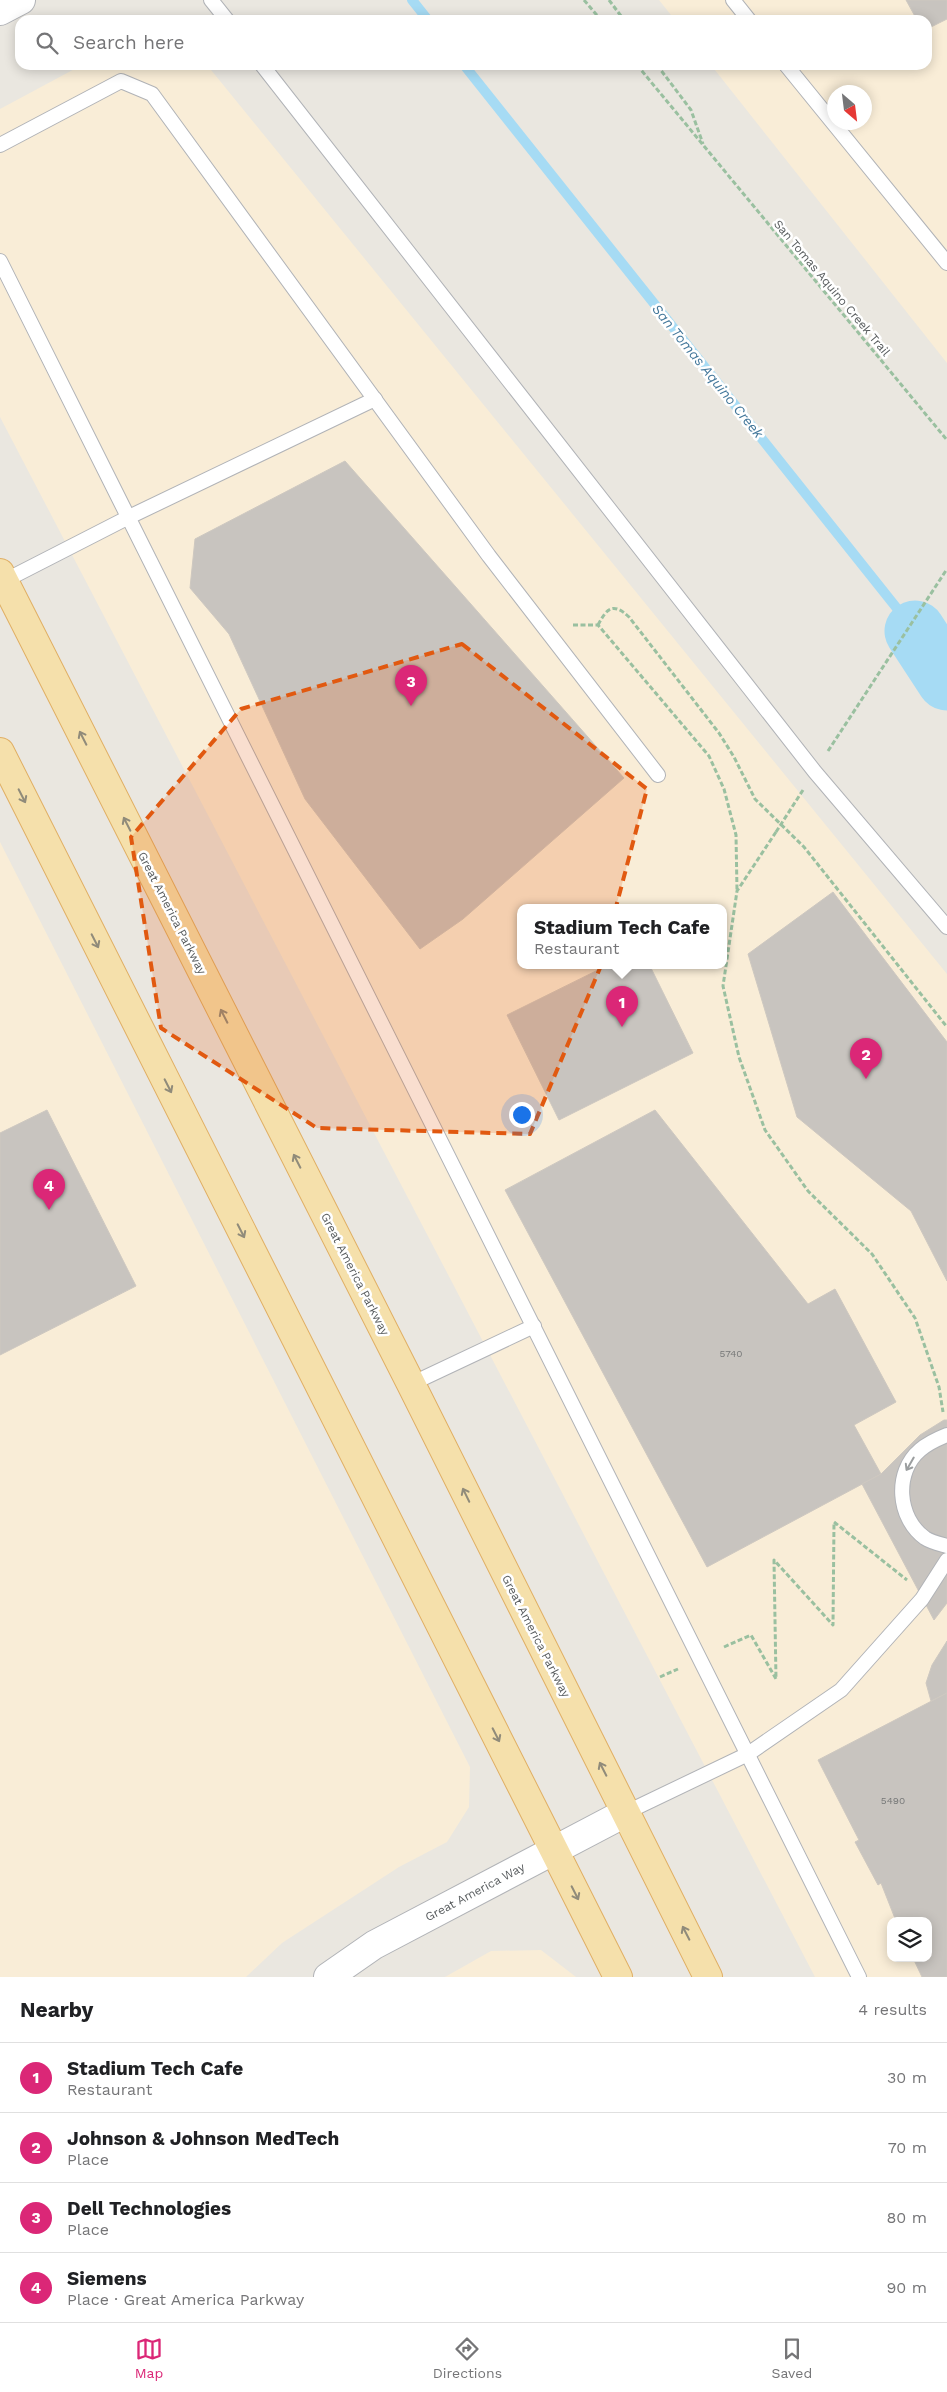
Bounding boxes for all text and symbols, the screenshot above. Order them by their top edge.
search box [15,15,932,70]
icon: search [33,29,61,57]
text: Search here [73,31,184,54]
north arrow [827,85,872,130]
street label: San Tomas Aquino Creek Trail [771,217,893,359]
water label: San Tomas Aquino Creek [649,301,767,441]
pin: 3 [395,665,427,706]
one-way arrow [78,731,87,746]
one-way arrow [18,788,27,803]
one-way arrow [122,817,131,832]
street label: Great America Parkway [135,849,209,977]
popup [517,904,727,969]
text: Stadium Tech Cafe [534,916,710,939]
one-way arrow [91,933,100,948]
text: Restaurant [534,939,619,958]
pin: 1 [606,986,638,1027]
one-way arrow [219,1008,229,1023]
pin: 2 [850,1038,882,1079]
one-way arrow [164,1078,173,1093]
your location [509,1102,535,1128]
one-way arrow [292,1153,302,1168]
pin: 4 [33,1169,65,1210]
street label: Great America Parkway [318,1210,392,1338]
one-way arrow [237,1223,247,1238]
house number: 5740 [719,1348,743,1359]
one-way arrow [905,1457,915,1472]
one-way arrow [461,1488,470,1503]
street label: Great America Parkway [499,1572,573,1700]
one-way arrow [491,1728,501,1743]
one-way arrow [598,1762,607,1777]
house number: 5490 [881,1795,905,1806]
street label: Great America Way [423,1859,528,1924]
one-way arrow [570,1886,580,1901]
map controls [887,1917,932,1962]
button: layers [887,1917,932,1962]
one-way arrow [681,1926,691,1941]
text: Nearby [20,1997,93,2022]
text: 4 results [858,2000,927,2019]
text: Stadium Tech Cafe [67,2057,243,2080]
text: 1 [33,2068,39,2087]
text: 30 m [887,2068,927,2087]
text: Restaurant [67,2080,153,2099]
text: Johnson & Johnson MedTech [67,2127,339,2150]
text: 2 [31,2138,41,2157]
text: 70 m [888,2138,927,2157]
text: Place [67,2150,109,2169]
text: Dell Technologies [67,2197,231,2220]
text: 3 [31,2208,41,2227]
text: 80 m [886,2208,927,2227]
text: Place [67,2220,109,2239]
text: Siemens [67,2267,147,2290]
text: 4 [31,2278,41,2297]
text: 90 m [886,2278,927,2297]
text: Place · Great America Parkway [67,2290,304,2309]
tab: Map [135,2335,163,2381]
tab: Directions [433,2335,502,2381]
tab: Saved [772,2335,812,2381]

